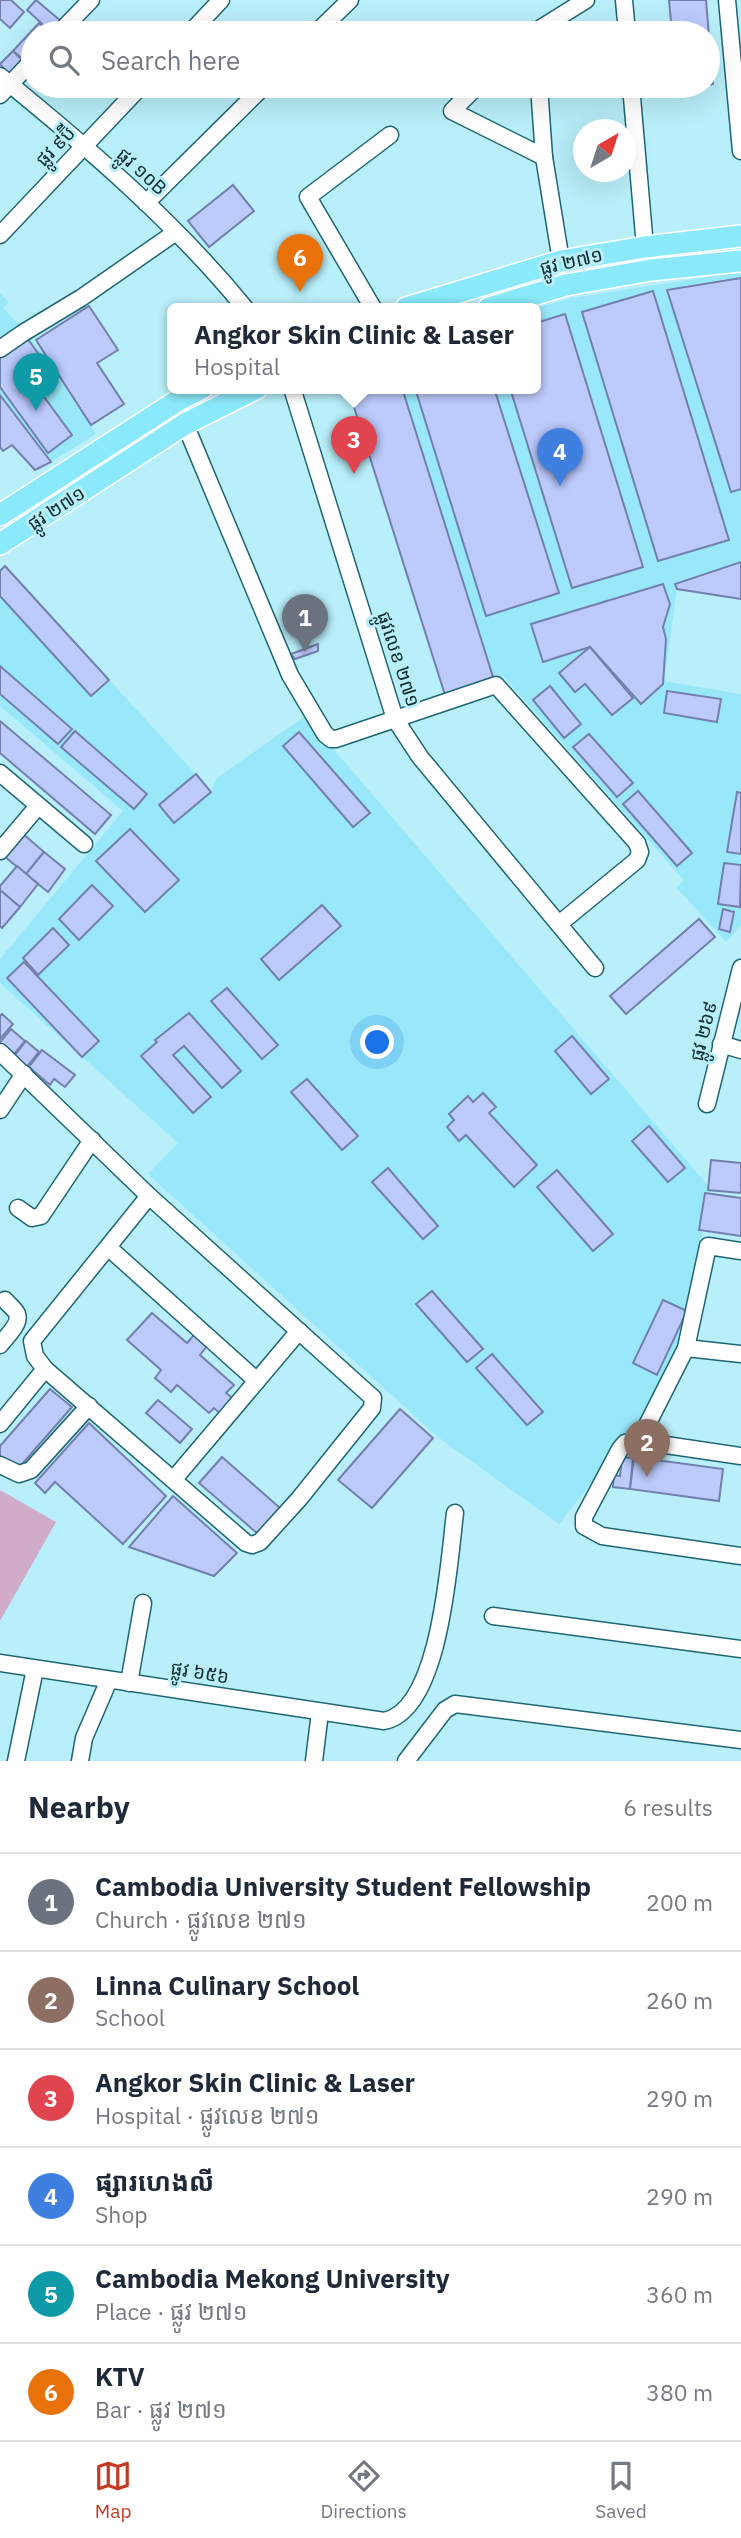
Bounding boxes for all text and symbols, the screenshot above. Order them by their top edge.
search box [21,21,720,98]
icon: search [45,41,83,79]
text: Search here [101,43,240,77]
north arrow [573,119,636,182]
street label: ផ្លូវ ៩ប៊ី [30,121,84,175]
street label: ផ្លូវ ១០B [108,142,172,204]
pin: 6 [277,234,323,292]
street label: ផ្លូវ ២៧១ [537,242,606,285]
popup [167,303,541,394]
text: Angkor Skin Clinic & Laser [194,317,514,351]
text: Hospital [194,351,280,381]
pin: 5 [13,353,59,411]
pin: 3 [331,416,377,474]
pin: 4 [537,428,583,486]
street label: ផ្លូវ ២៧១ [23,481,92,540]
pin: 1 [282,594,328,652]
street label: ផ្លូវលេខ ២៧១ [367,608,426,712]
street label: ផ្លូវ ២៦៩ [684,998,727,1065]
your location [360,1025,394,1059]
pin: 2 [624,1419,670,1477]
street label: ផ្លូវ ៦៥៦ [168,1656,231,1694]
text: Nearby [28,1787,130,1826]
text: 6 results [623,1792,713,1822]
text: Cambodia University Student Fellowship [95,1869,591,1903]
text: 1 [44,1887,58,1917]
text: 200 m [646,1887,713,1917]
text: Church · ផ្លូវលេខ ២៧១ [95,1904,307,1934]
text: Linna Culinary School [95,1968,359,2002]
text: 2 [44,1985,58,2015]
text: 260 m [646,1985,713,2015]
text: School [95,2002,165,2032]
text: Angkor Skin Clinic & Laser [95,2065,415,2099]
text: 3 [44,2083,58,2113]
text: 290 m [646,2083,713,2113]
text: Hospital · ផ្លូវលេខ ២៧១ [95,2100,319,2130]
text: ផ្សារហេងលី [95,2164,214,2198]
text: 4 [44,2181,58,2211]
text: 290 m [646,2181,713,2211]
text: Shop [95,2199,148,2229]
text: Cambodia Mekong University [95,2261,450,2295]
text: 5 [44,2279,58,2309]
text: 360 m [646,2279,713,2309]
text: Place · ផ្លូវ ២៧១ [95,2296,247,2326]
text: KTV [95,2359,145,2393]
text: 6 [44,2377,58,2407]
text: 380 m [646,2377,713,2407]
text: Bar · ផ្លូវ ២៧១ [95,2394,227,2424]
tab: Map [94,2457,132,2523]
tab: Directions [320,2457,407,2523]
tab: Saved [595,2457,647,2523]

